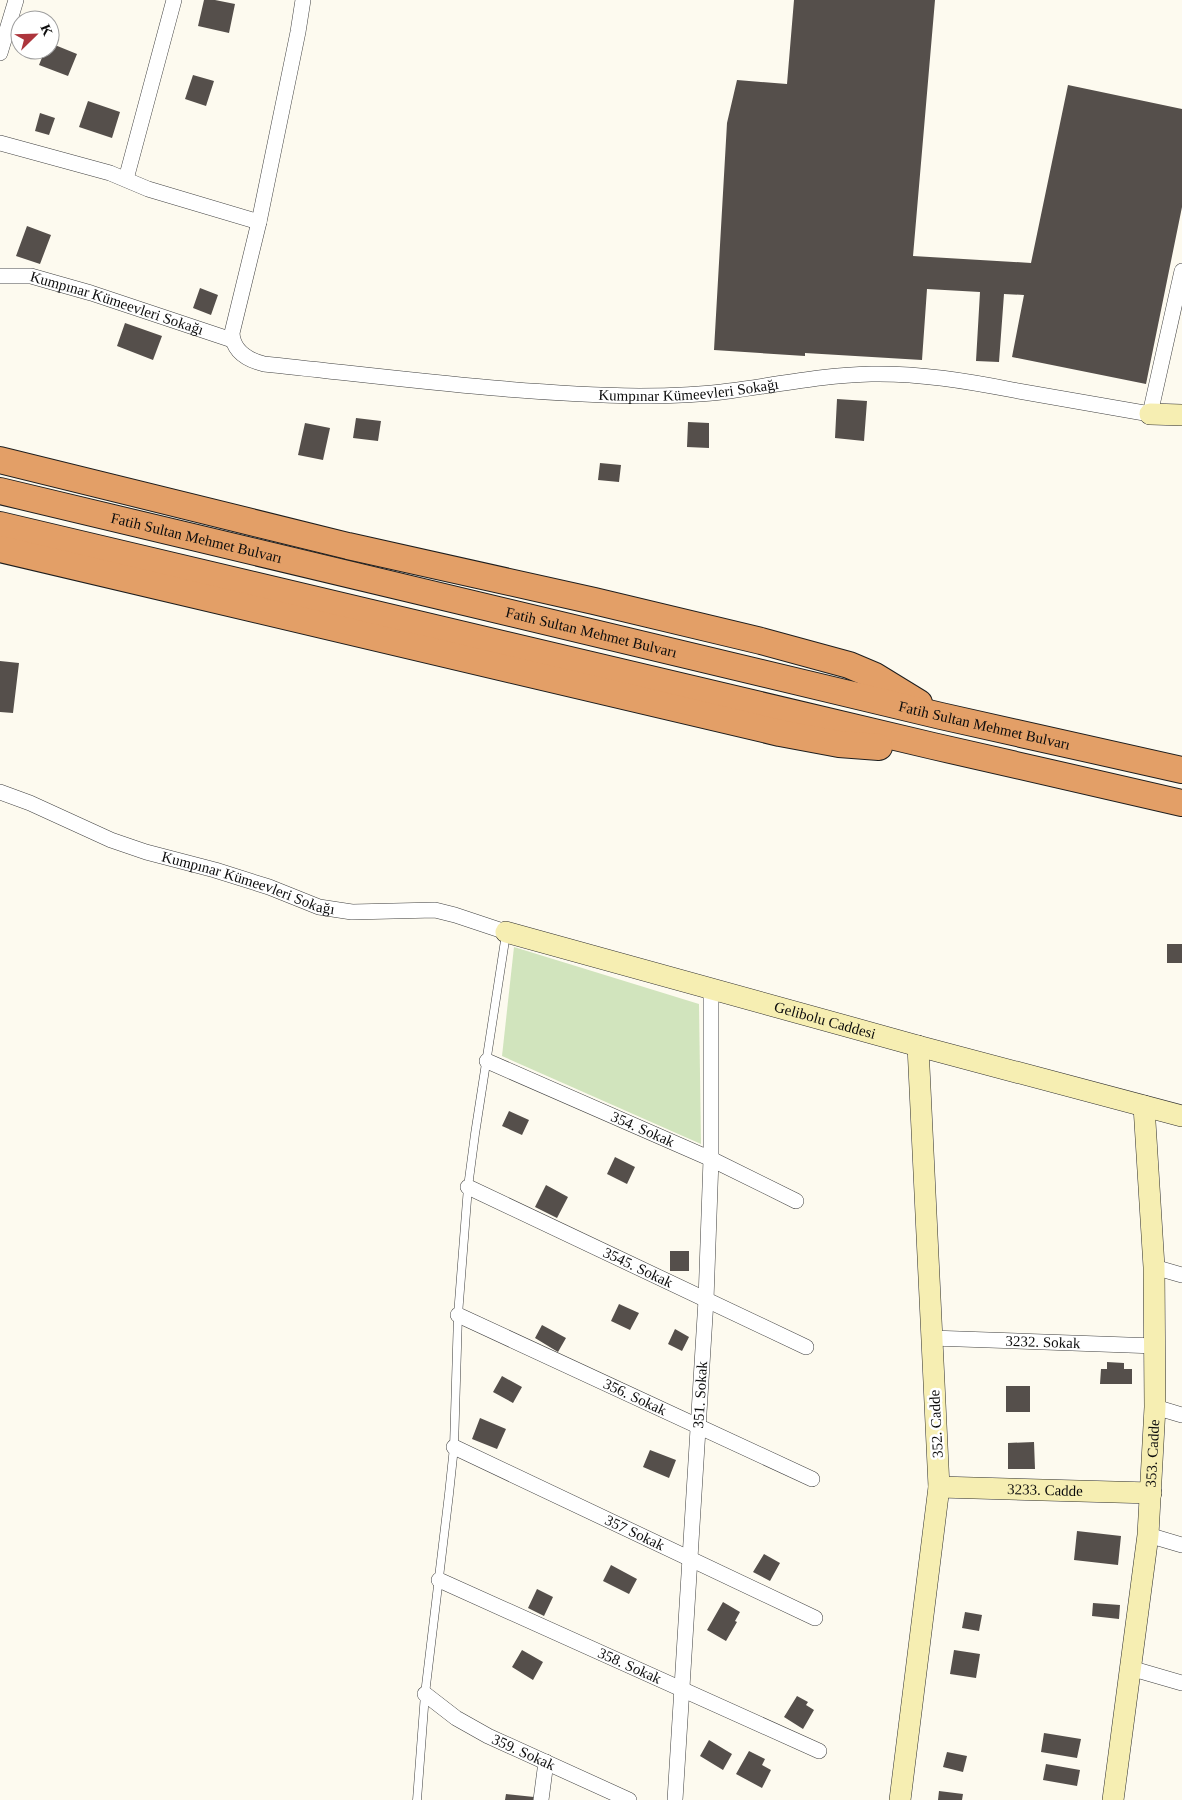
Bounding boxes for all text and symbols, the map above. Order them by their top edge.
north arrow [10,10,60,60]
text: K [37,22,56,38]
street label: Kumpınar Kümeevleri Sokağı [28,268,206,338]
street label: Kumpınar Kümeevleri Sokağı [598,376,780,404]
street label: Fatih Sultan Mehmet Bulvarı [109,510,284,566]
street label: Fatih Sultan Mehmet Bulvarı [504,604,679,661]
street label: Fatih Sultan Mehmet Bulvarı [897,698,1072,753]
street label: Kumpınar Kümeevleri Sokağı [160,848,336,917]
street label: Gelibolu Caddesi [772,999,878,1042]
street label: 354. Sokak [609,1108,677,1150]
street label: 3545. Sokak [601,1244,676,1291]
street label: 3232. Sokak [1005,1333,1081,1351]
street label: 351. Sokak [690,1360,710,1429]
street label: 356. Sokak [601,1376,669,1419]
street label: 352. Cadde [926,1389,946,1459]
street label: 353. Cadde [1143,1419,1162,1488]
street label: 3233. Cadde [1007,1481,1083,1499]
street label: 357 Sokak [603,1512,667,1554]
street label: 358. Sokak [596,1645,664,1687]
street label: 359. Sokak [490,1731,558,1774]

